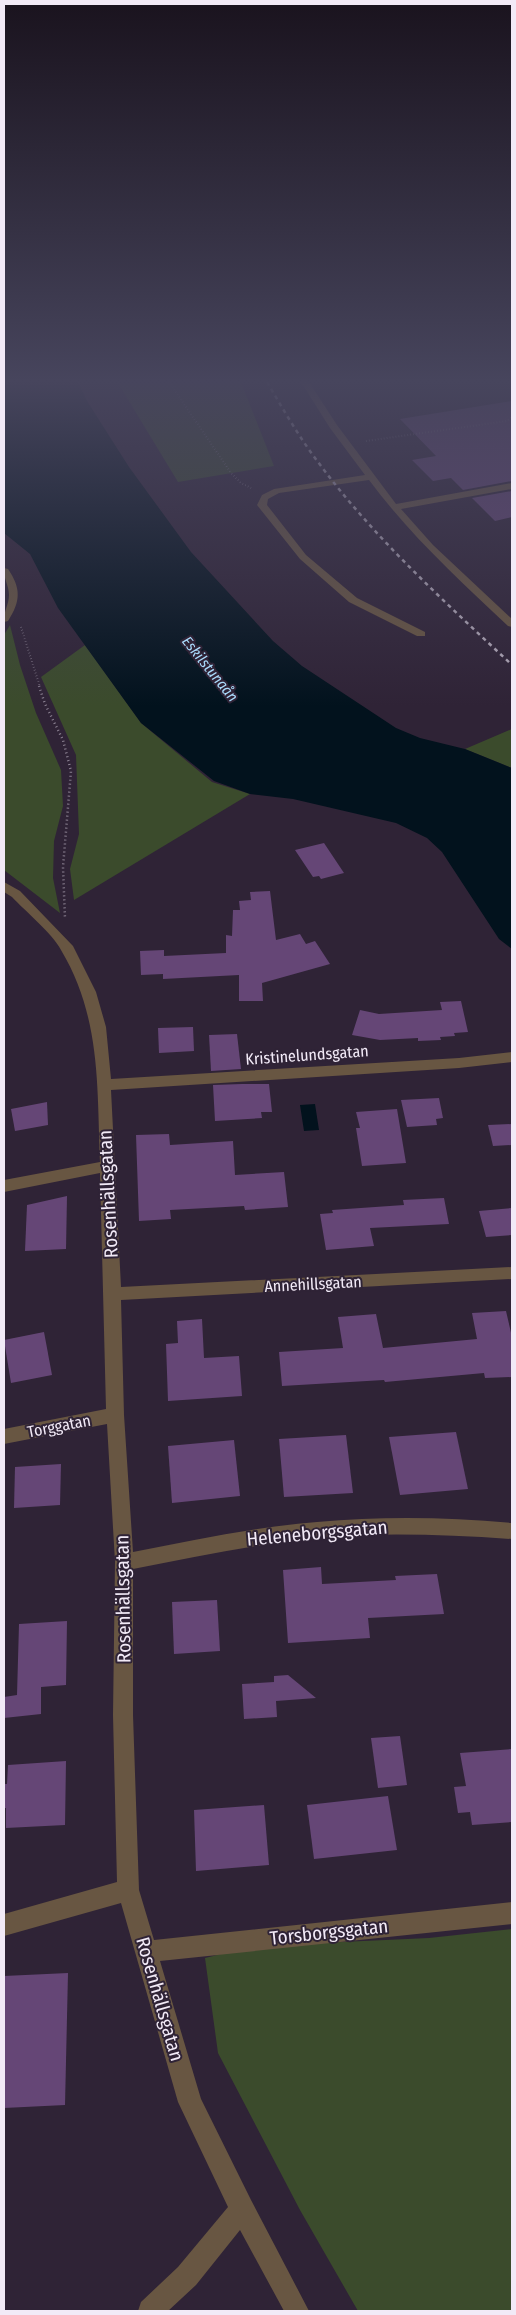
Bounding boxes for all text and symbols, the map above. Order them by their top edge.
water label: Eskilstunaån [178,633,242,705]
street label: Kristinelundsgatan [245,1041,369,1069]
street label: Rosenhällsgatan [93,1129,123,1259]
street label: Annehillsgatan [264,1272,362,1296]
street label: Torggatan [26,1411,92,1441]
street label: Heleneborgsgatan [246,1515,388,1551]
street label: Rosenhällsgatan [110,1535,136,1663]
street label: Torsborgsgatan [269,1914,389,1950]
street label: Rosenhällsgatan [131,1934,189,2064]

